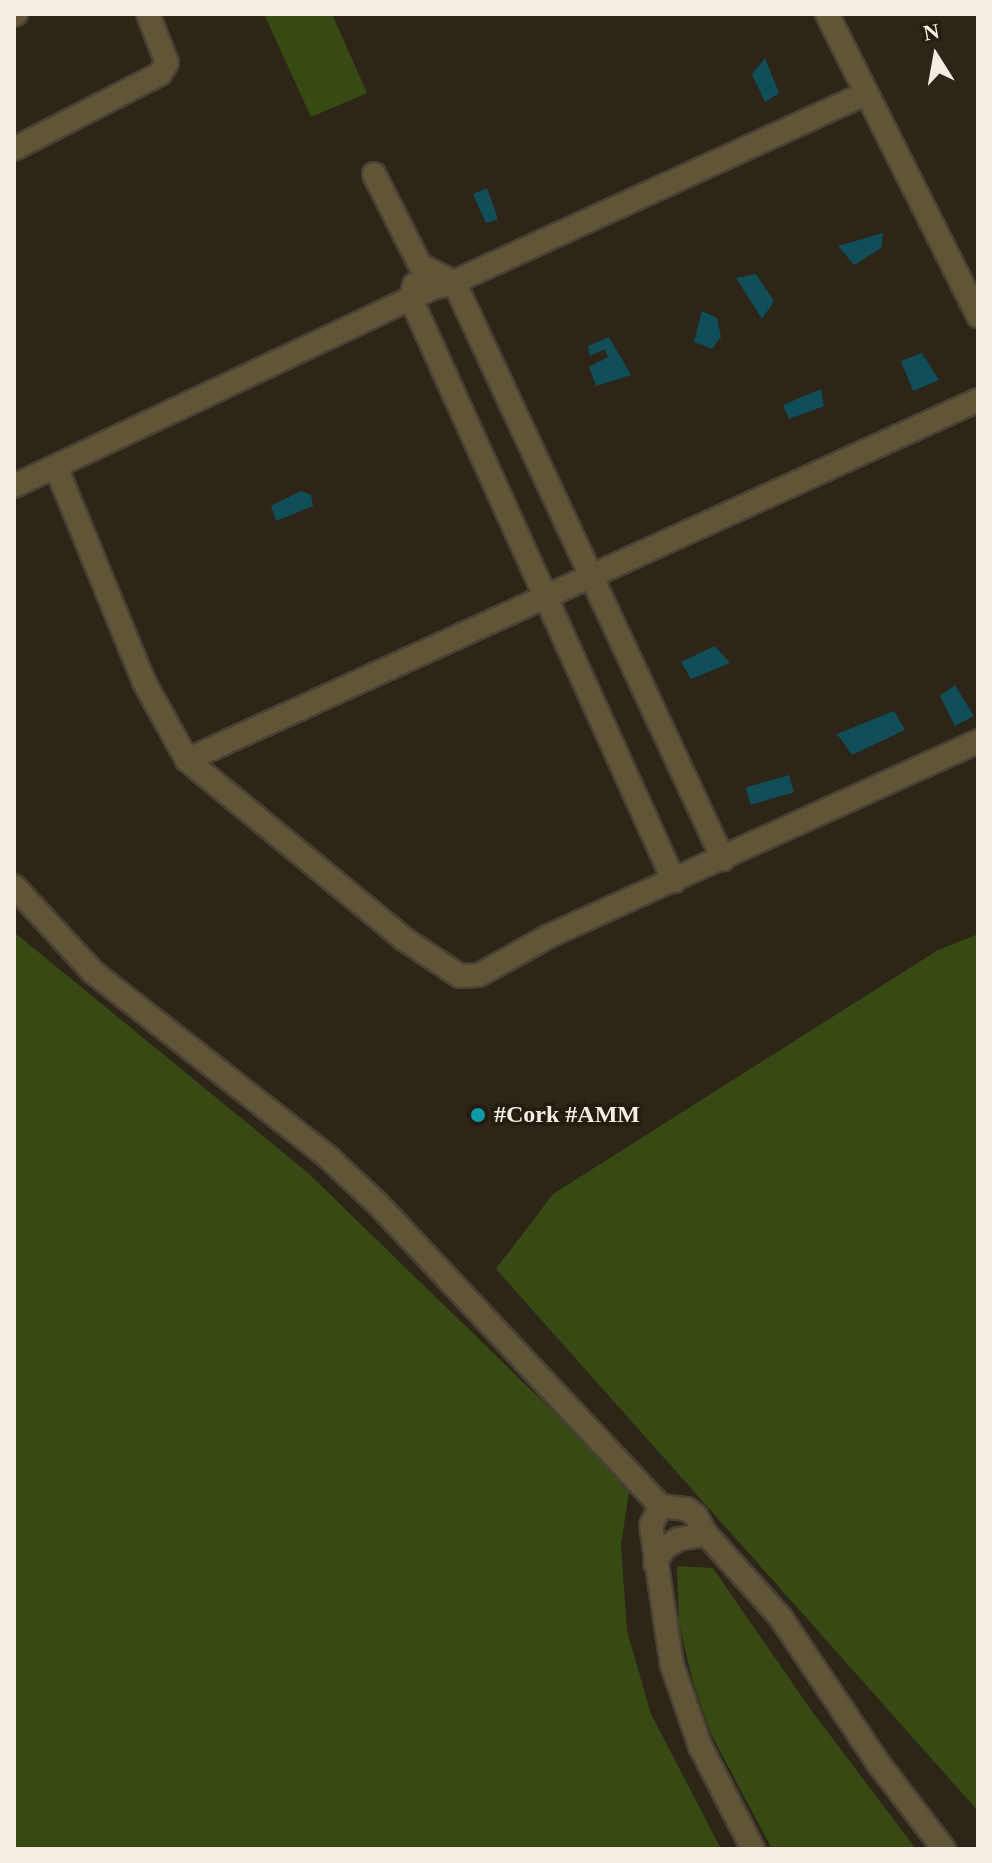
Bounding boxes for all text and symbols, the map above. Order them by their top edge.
north arrow [896,16,976,96]
text: N [921,18,942,46]
place label: #Cork #AMM [494,1101,640,1129]
marker: #Cork #AMM [469,1106,487,1124]

